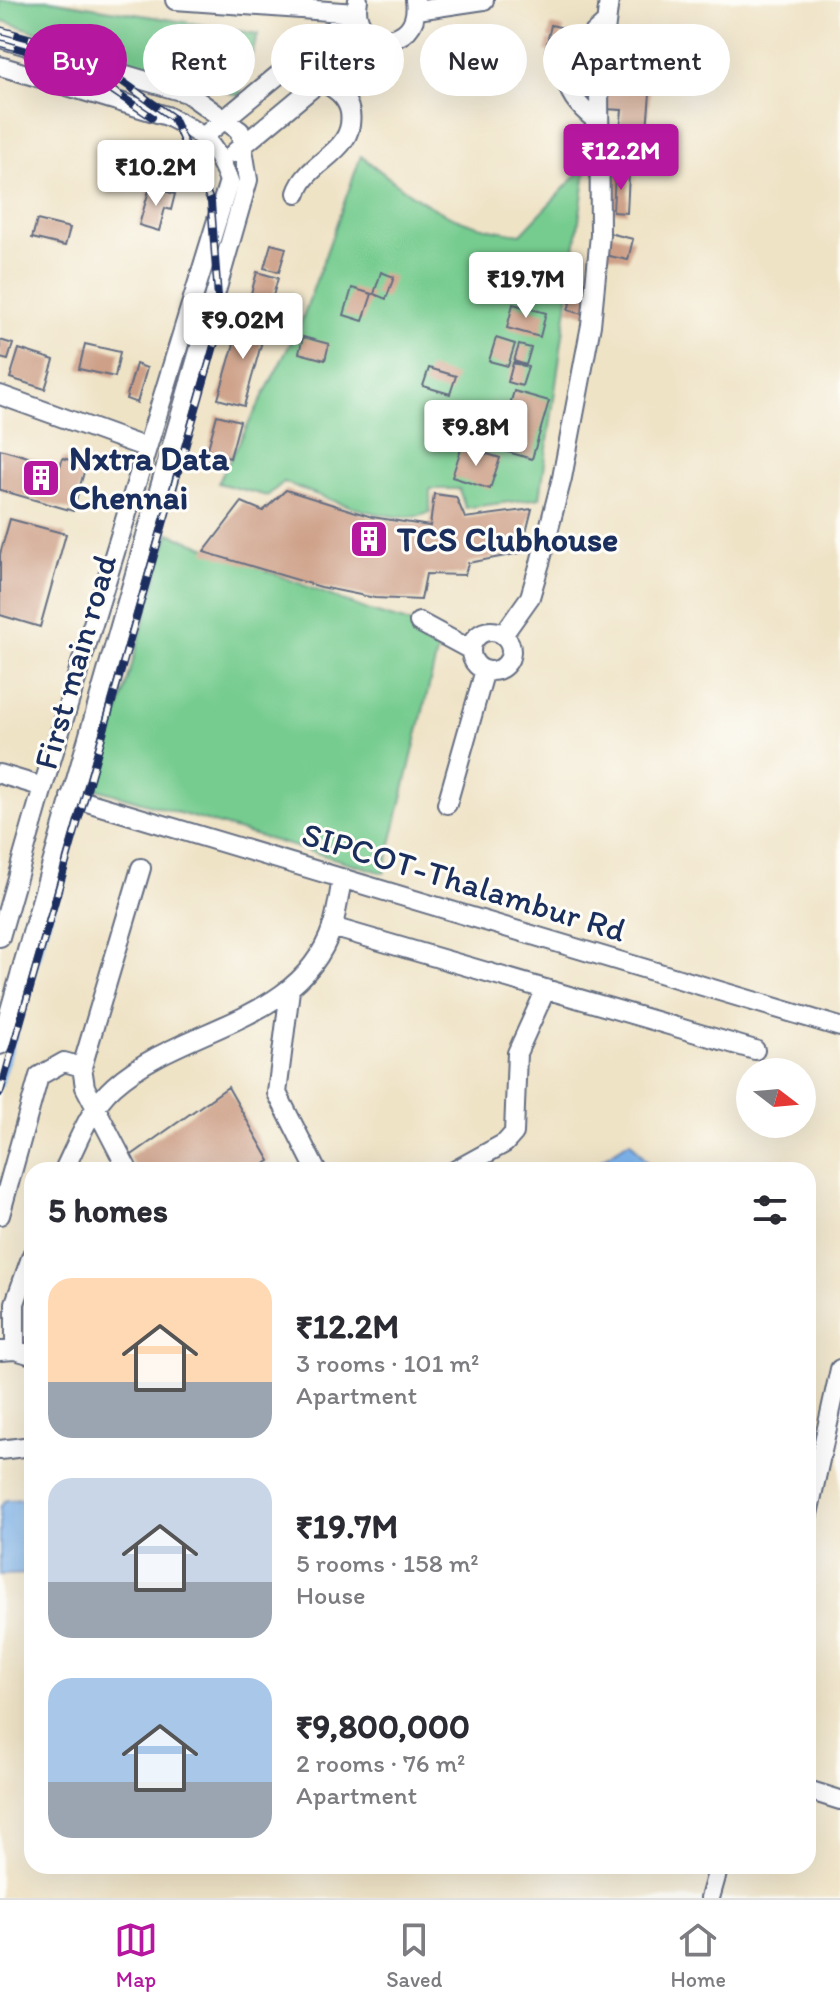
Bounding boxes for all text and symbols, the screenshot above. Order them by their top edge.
chip: Buy [24,24,127,96]
chip: Rent [143,24,255,96]
chip: Filters [271,24,404,96]
chip: New [420,24,527,96]
chip: Apartment [543,24,730,96]
pin: ₹12.2M [556,124,686,192]
text: ₹12.2M [582,134,660,166]
pin: ₹10.2M [91,140,221,208]
text: ₹10.2M [115,150,197,182]
pin: ₹19.7M [461,252,591,320]
text: ₹19.7M [487,262,565,294]
pin: ₹9.02M [178,293,308,361]
text: ₹9.02M [202,303,284,335]
pin: ₹9.8M [420,400,532,468]
text: ₹9.8M [442,410,510,442]
place label: Nxtra Data Chennai [69,438,229,518]
building icon: Nxtra Data Chennai [20,457,62,499]
building icon: TCS Clubhouse [348,518,390,560]
place label: TCS Clubhouse [396,519,618,560]
street label: First main road [25,550,125,774]
street label: SIPCOT-Thalambur Rd [297,813,631,951]
north arrow [736,1058,816,1138]
map controls [736,1058,816,1138]
icon: filters [748,1188,792,1232]
text: 5 homes [48,1190,168,1231]
text: ₹12.2M [296,1306,399,1347]
icon: home [112,1310,208,1406]
text: 3 rooms · 101 m² [296,1347,479,1379]
text: Apartment [296,1379,417,1411]
text: ₹19.7M [296,1506,398,1547]
icon: home [112,1510,208,1606]
text: 5 rooms · 158 m² [296,1547,479,1579]
text: House [296,1579,366,1611]
text: ₹9,800,000 [296,1706,470,1747]
icon: home [112,1710,208,1806]
text: 2 rooms · 76 m² [296,1747,465,1779]
text: Apartment [296,1779,417,1811]
tab: Map [114,1918,158,1993]
tab: Saved [386,1918,442,1993]
tab: Home [670,1918,726,1993]

